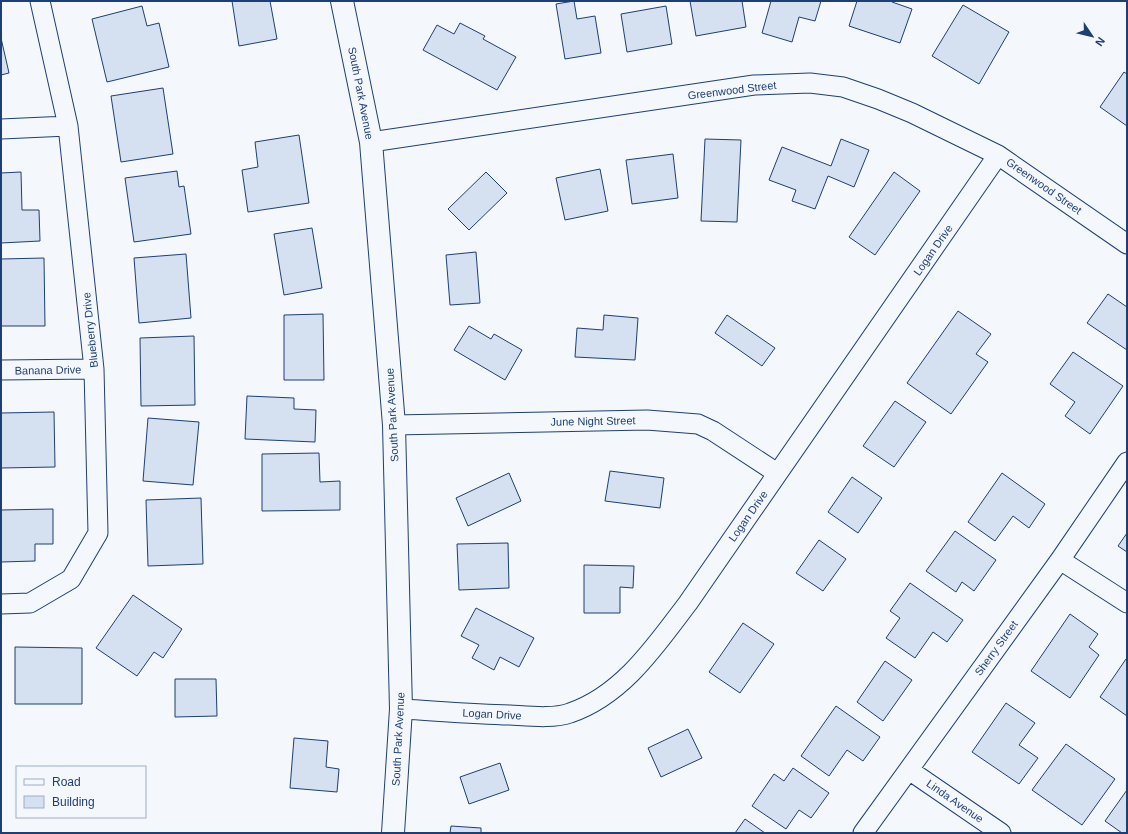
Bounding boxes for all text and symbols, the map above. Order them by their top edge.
north arrow [1072,16,1112,56]
text: N [1093,35,1107,48]
street label: South Park Avenue [346,46,376,140]
street label: Greenwood Street [687,79,777,101]
street label: Greenwood Street [1004,155,1084,217]
street label: Logan Drive [911,222,955,278]
street label: Blueberry Drive [80,292,100,368]
street label: Banana Drive [15,363,81,377]
street label: South Park Avenue [384,368,400,462]
street label: June Night Street [550,414,636,428]
street label: Logan Drive [726,488,770,544]
street label: Sherry Street [972,618,1020,678]
street label: South Park Avenue [390,692,406,786]
street label: Logan Drive [462,706,522,722]
legend [16,766,146,818]
text: Road [52,775,81,789]
street label: Linda Avenue [924,777,986,825]
text: Building [52,795,95,809]

